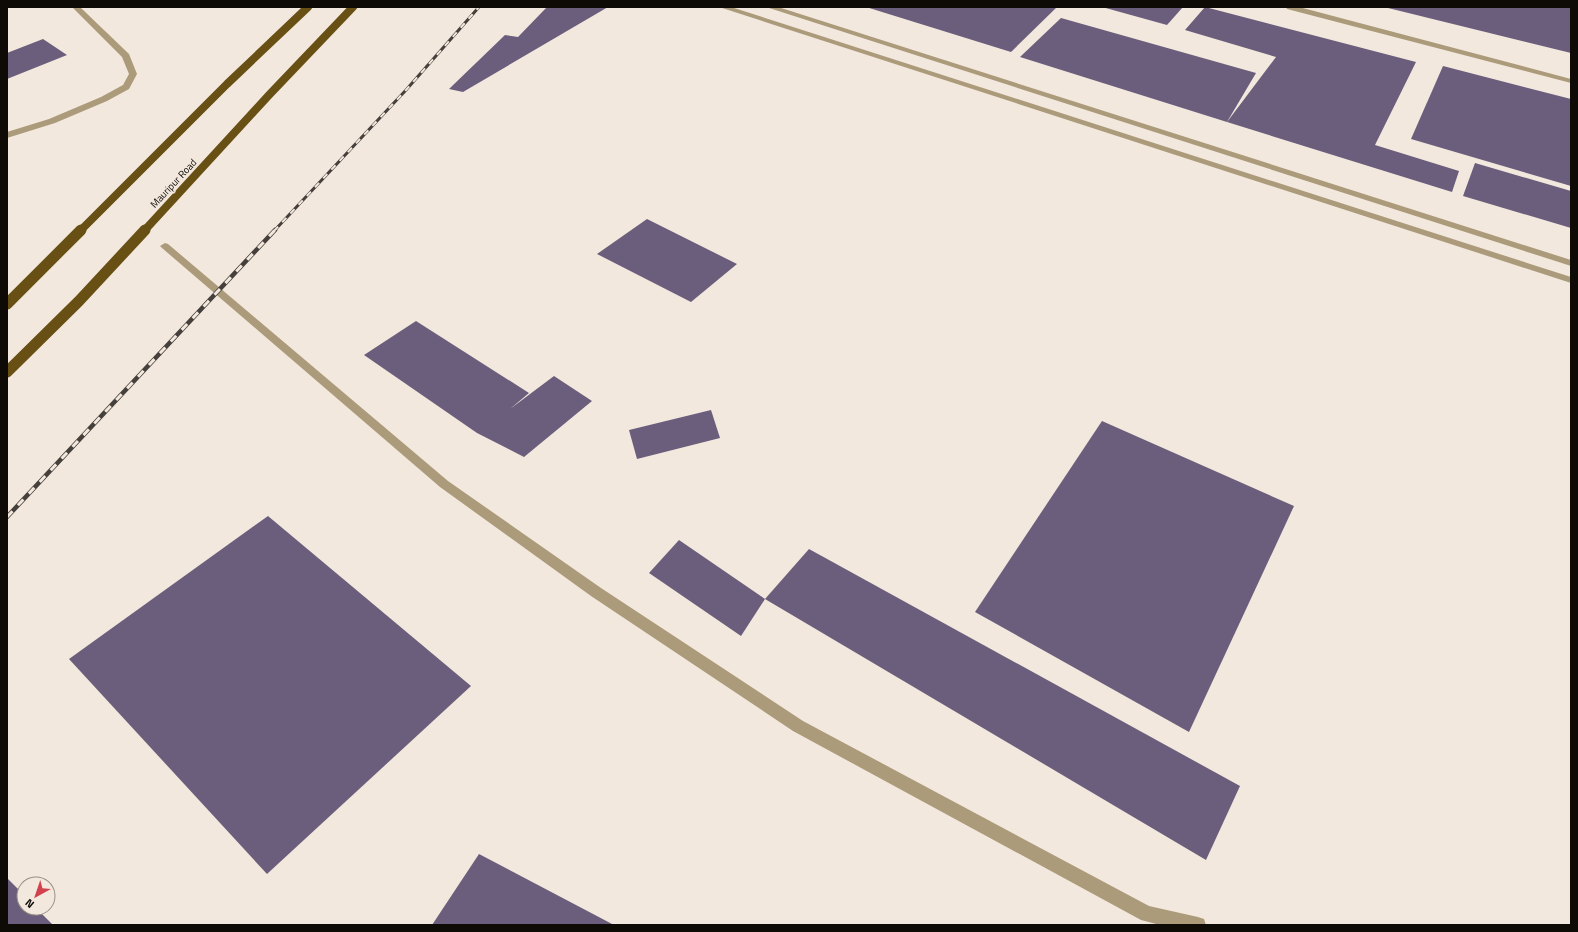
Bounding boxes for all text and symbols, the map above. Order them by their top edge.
street label: Mauripur Road [147,155,200,211]
north arrow [16,876,56,916]
text: N [22,895,38,912]

